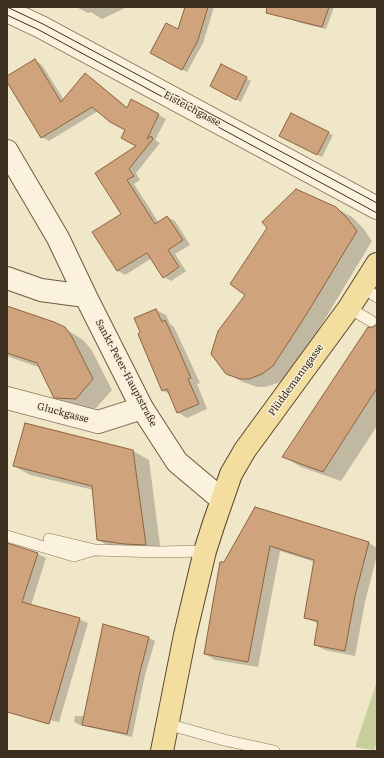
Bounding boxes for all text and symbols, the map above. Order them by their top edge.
street label: Eisteichgasse [161,89,223,129]
street label: Sankt-Peter-Hauptstraße [93,317,159,429]
street label: Plüddemanngasse [266,342,326,418]
street label: Gluckgasse [36,400,90,426]

